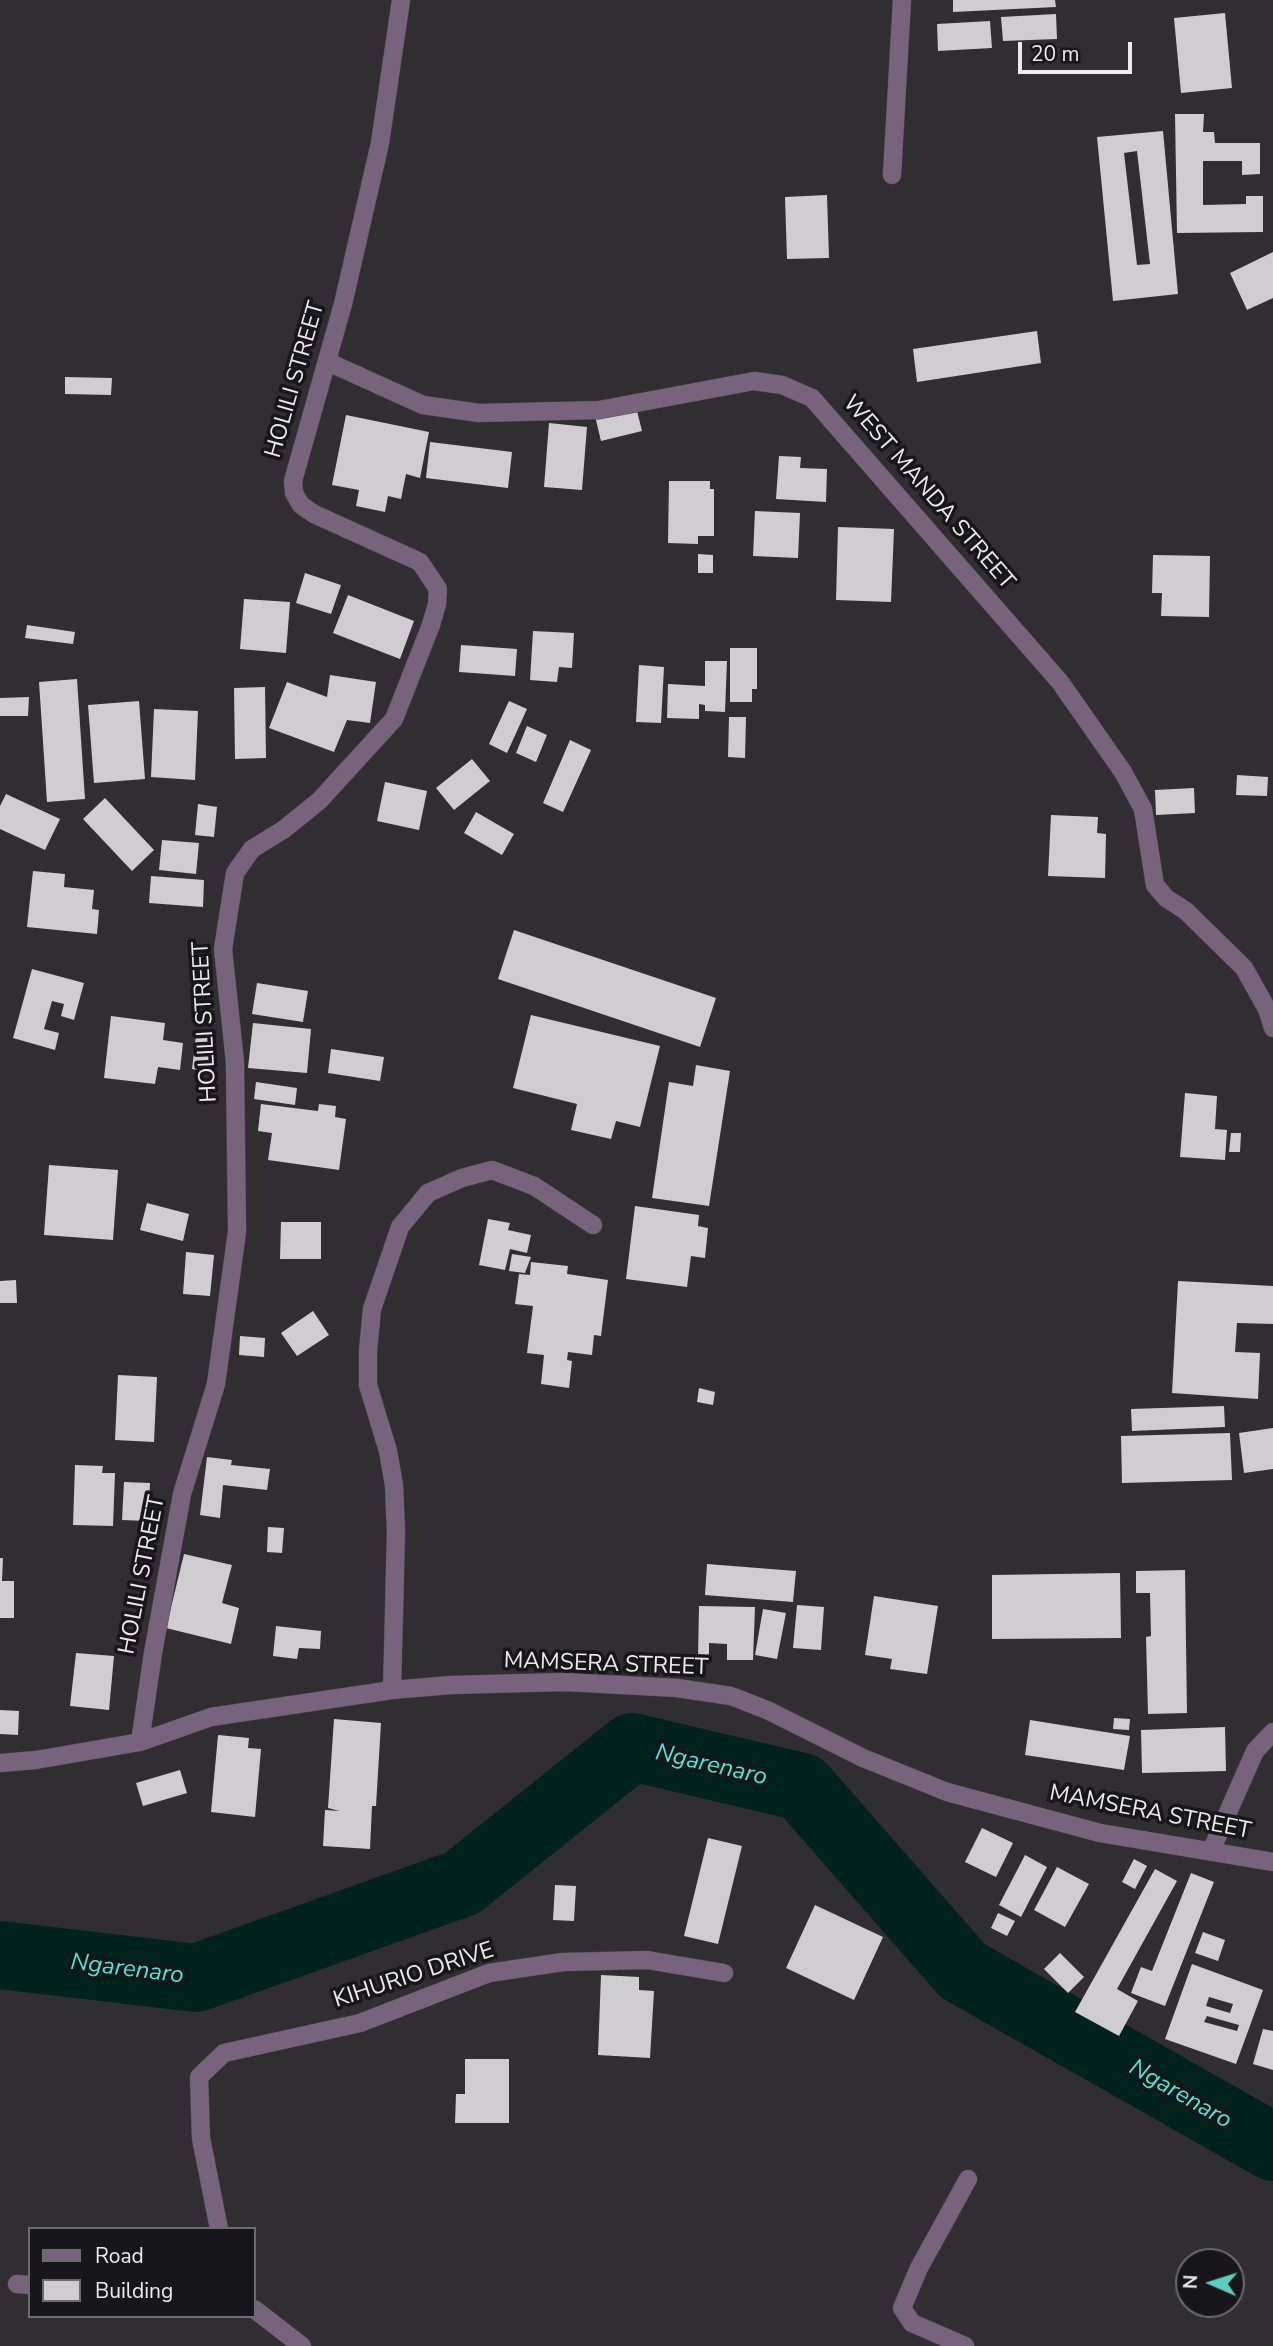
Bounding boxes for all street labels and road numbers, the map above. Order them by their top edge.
street label: HOLILI STREET [261,299,331,461]
street label: WEST MANDA STREET [836,390,1020,596]
street label: HOLILI STREET [188,941,224,1103]
street label: HOLILI STREET [114,1493,172,1657]
street label: MAMSERA STREET [503,1648,709,1682]
street label: MAMSERA STREET [1047,1780,1253,1846]
street label: KIHURIO DRIVE [330,1937,498,2015]

